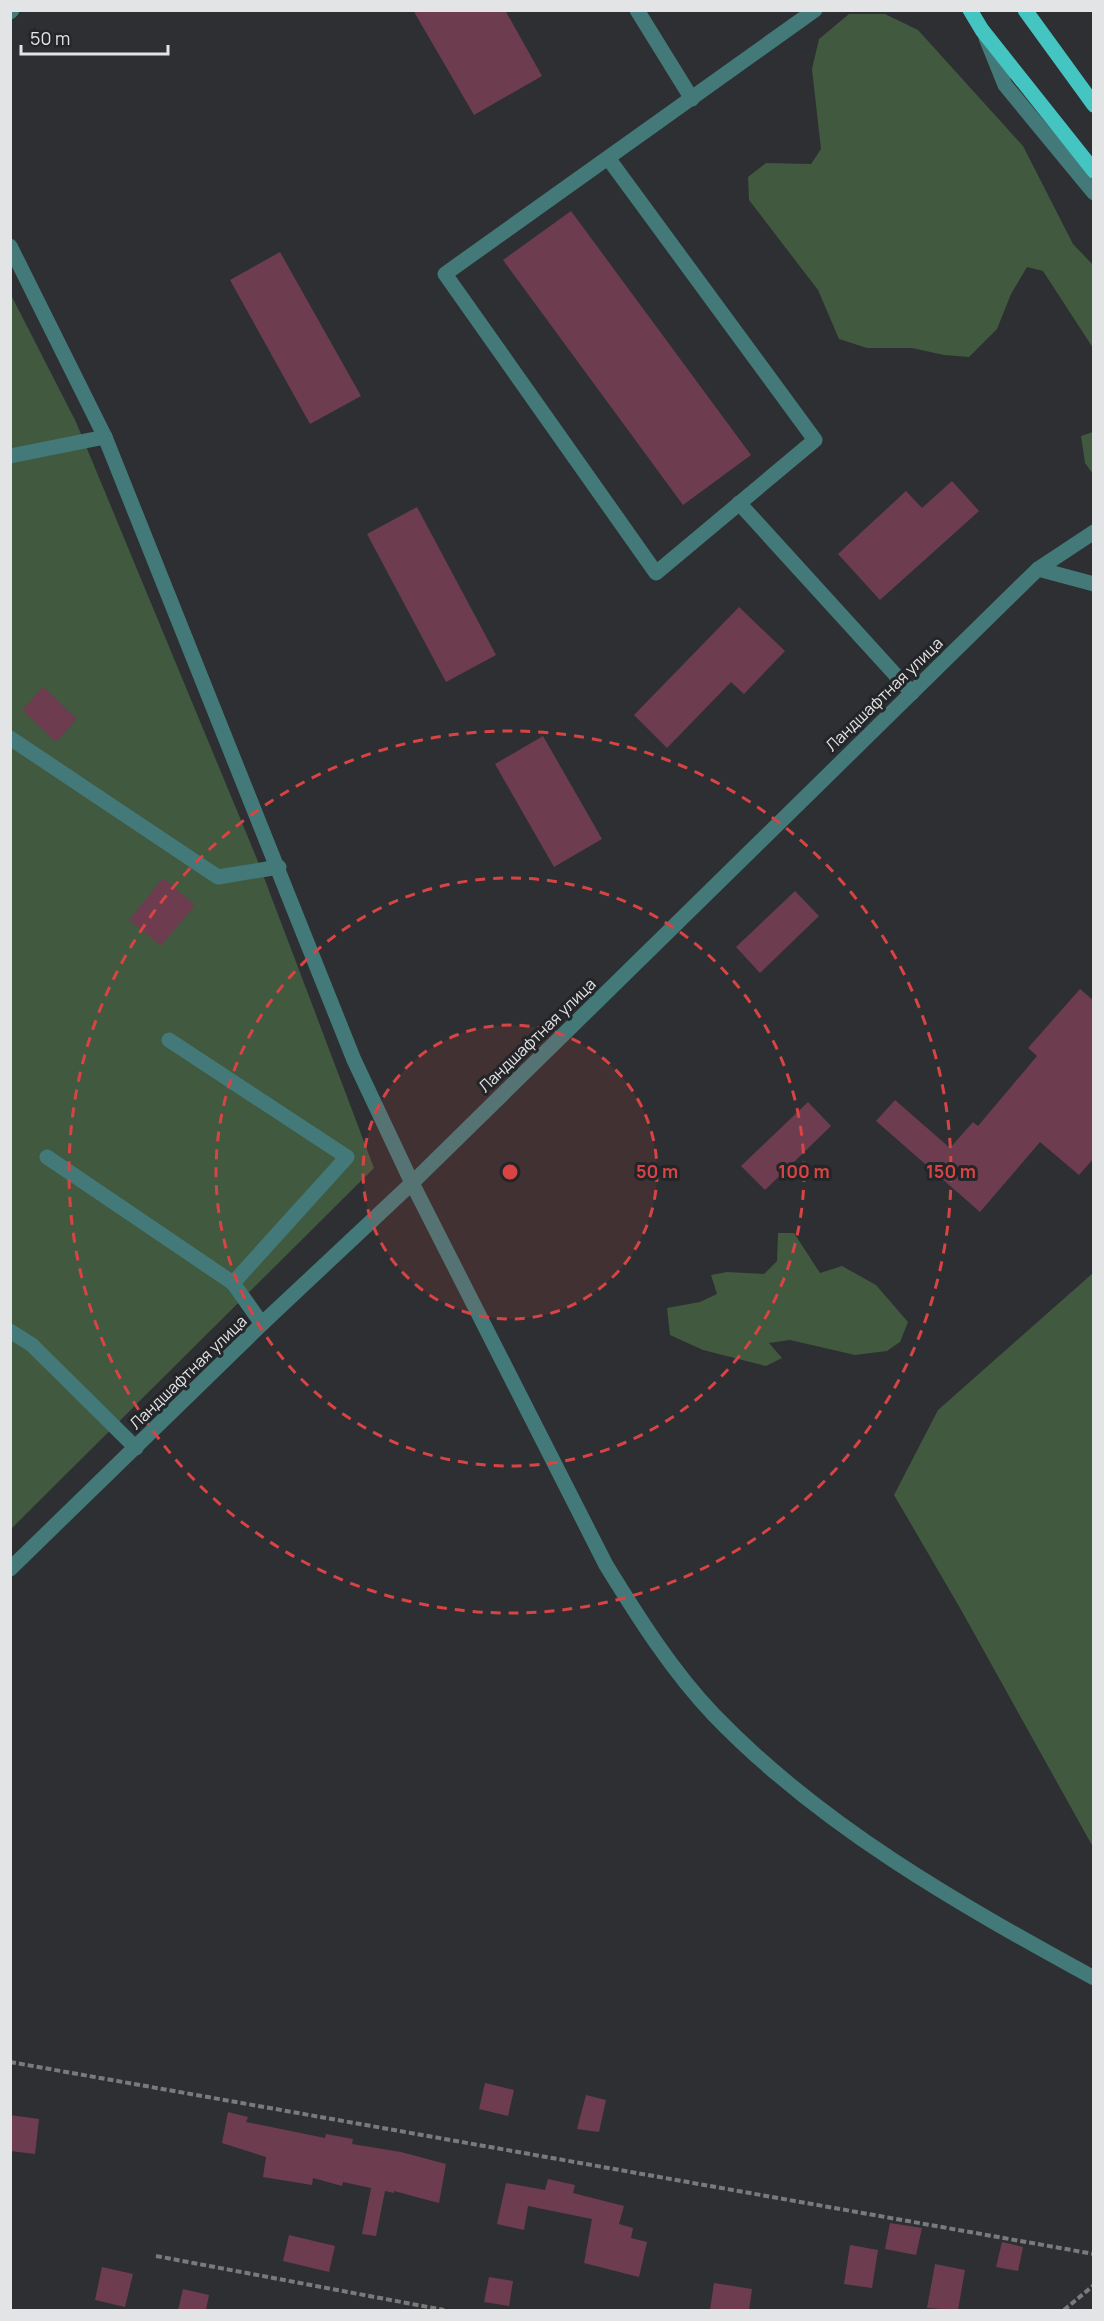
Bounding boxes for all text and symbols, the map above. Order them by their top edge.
scale bar [21,18,168,56]
text: 50 m [30,26,70,50]
street label: Ландшафтная улица [821,632,947,756]
street label: Ландшафтная улица [474,973,600,1097]
text: 50 m [636,1159,678,1183]
text: 100 m [778,1159,830,1183]
text: 150 m [926,1159,976,1183]
centre of rings [500,1162,520,1182]
street label: Ландшафтная улица [125,1310,251,1434]

